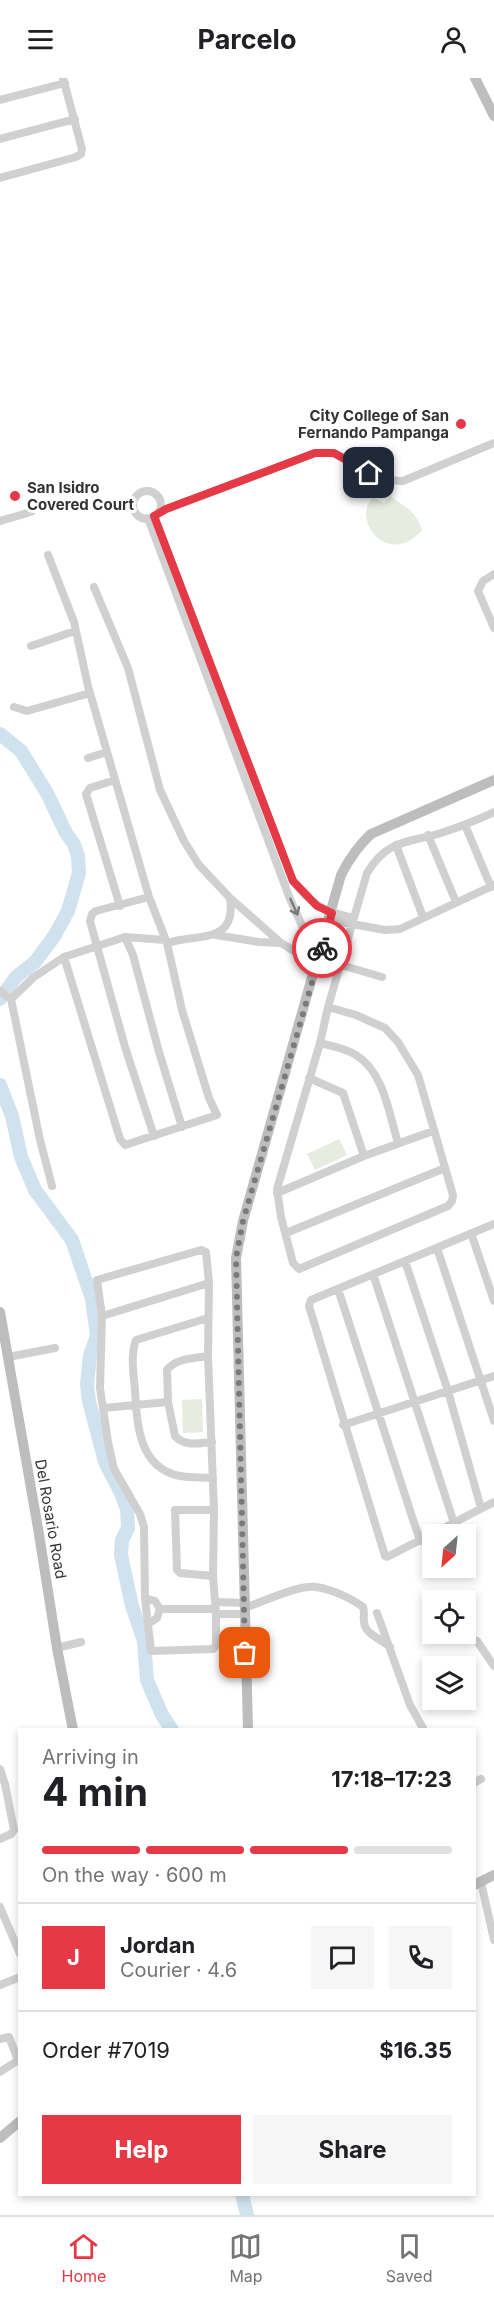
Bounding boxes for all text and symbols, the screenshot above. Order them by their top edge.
icon: menu [24,23,57,56]
text: Parcelo [197,23,297,56]
icon: person [437,23,470,56]
place label: City College of San Fernando Pampanga [298,406,449,442]
marker: City College of San Fernando Pampanga [454,417,468,431]
pin [343,447,394,498]
icon: home [352,456,385,489]
place label: San Isidro Covered Court [27,478,134,514]
marker: San Isidro Covered Court [8,489,22,503]
one-way arrow [289,898,300,916]
courier [292,918,352,978]
icon: bike [306,932,339,965]
street label: Del Rosario Road [31,1458,71,1580]
north arrow [422,1524,476,1578]
map controls [422,1524,476,1710]
button: locate [422,1590,476,1644]
pin [219,1627,270,1678]
icon: bag [228,1636,261,1669]
button: layers [422,1656,476,1710]
text: Arriving in [42,1745,139,1769]
text: 17:18–17:23 [331,1766,452,1792]
text: 4 min [42,1768,148,1815]
text: On the way · 600 m [42,1863,227,1887]
button: chat [311,1926,374,1989]
button: phone [389,1926,452,1989]
text: Jordan [120,1932,195,1958]
text: J [67,1944,80,1970]
text: Courier · 4.6 [120,1958,237,1982]
text: Order #7019 [42,2037,170,2063]
text: $16.35 [379,2037,452,2063]
button: Help [42,2115,241,2184]
button: Share [253,2115,452,2184]
tab: Home [62,2230,106,2286]
tab: Map [229,2230,263,2286]
tab: Saved [386,2230,432,2286]

